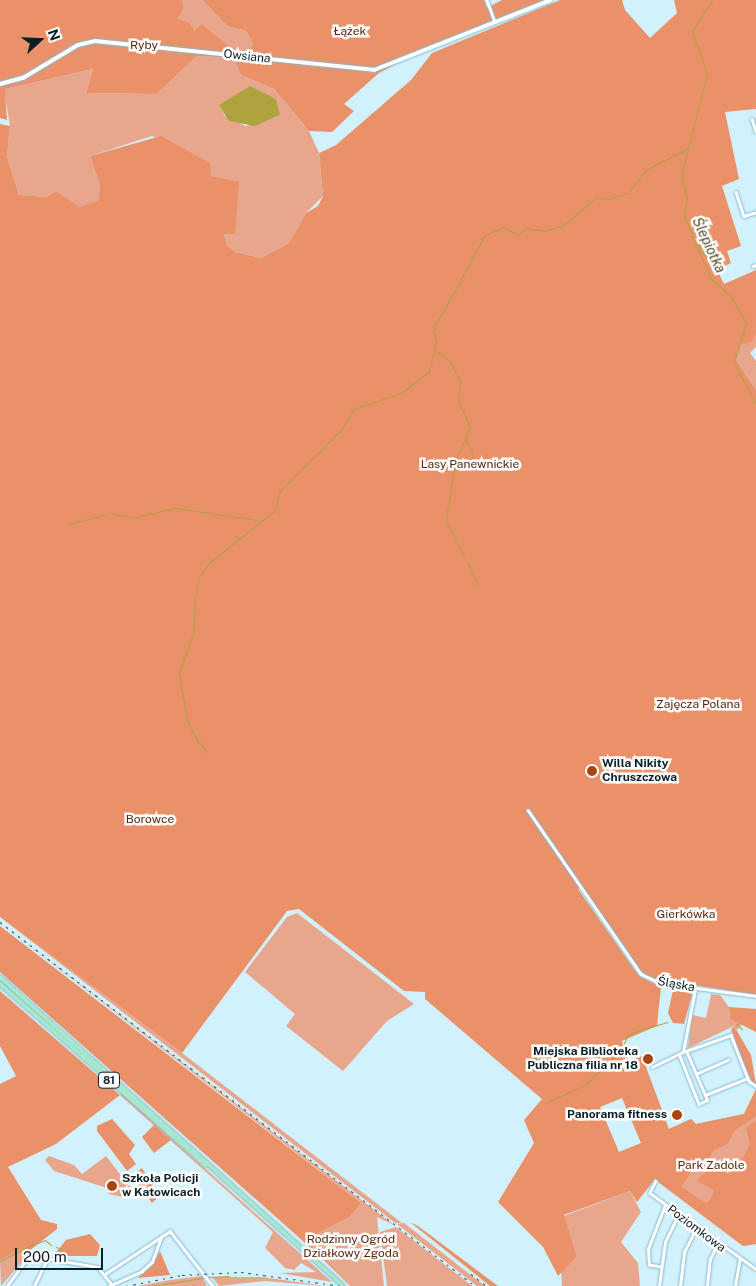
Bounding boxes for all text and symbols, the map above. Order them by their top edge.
north arrow [15,15,65,65]
park label: Łążek [334,25,366,39]
text: N [45,27,63,43]
park label: Ryby [130,39,158,53]
street label: Owsiana [223,47,271,67]
water label: Ślepiotka [689,214,729,276]
park label: Lasy Panewnickie [421,458,519,472]
park label: Zajęcza Polana [656,698,740,712]
place label: Willa Nikity Chruszczowa [602,757,677,785]
marker: Willa Nikity Chruszczowa [586,765,598,777]
park label: Borowce [126,813,174,827]
park label: Gierkówka [657,908,715,922]
street label: Śląska [656,975,696,995]
place label: Miejska Biblioteka Publiczna filia nr 18 [527,1045,638,1073]
marker: Miejska Biblioteka Publiczna filia nr 18 [642,1053,654,1065]
road number: 81 [98,1072,120,1088]
place label: Panorama fitness [567,1108,667,1122]
marker: Panorama fitness [671,1109,683,1121]
park label: Park Zadole [678,1159,744,1173]
place label: Szkoła Policji w Katowicach [122,1172,200,1200]
marker: Szkoła Policji w Katowicach [106,1180,118,1192]
street label: Poziomkowa [664,1202,728,1256]
park label: Rodzinny Ogród Działkowy Zgoda [303,1233,399,1261]
scale bar [18,1238,105,1270]
text: 200 m [23,1248,67,1265]

